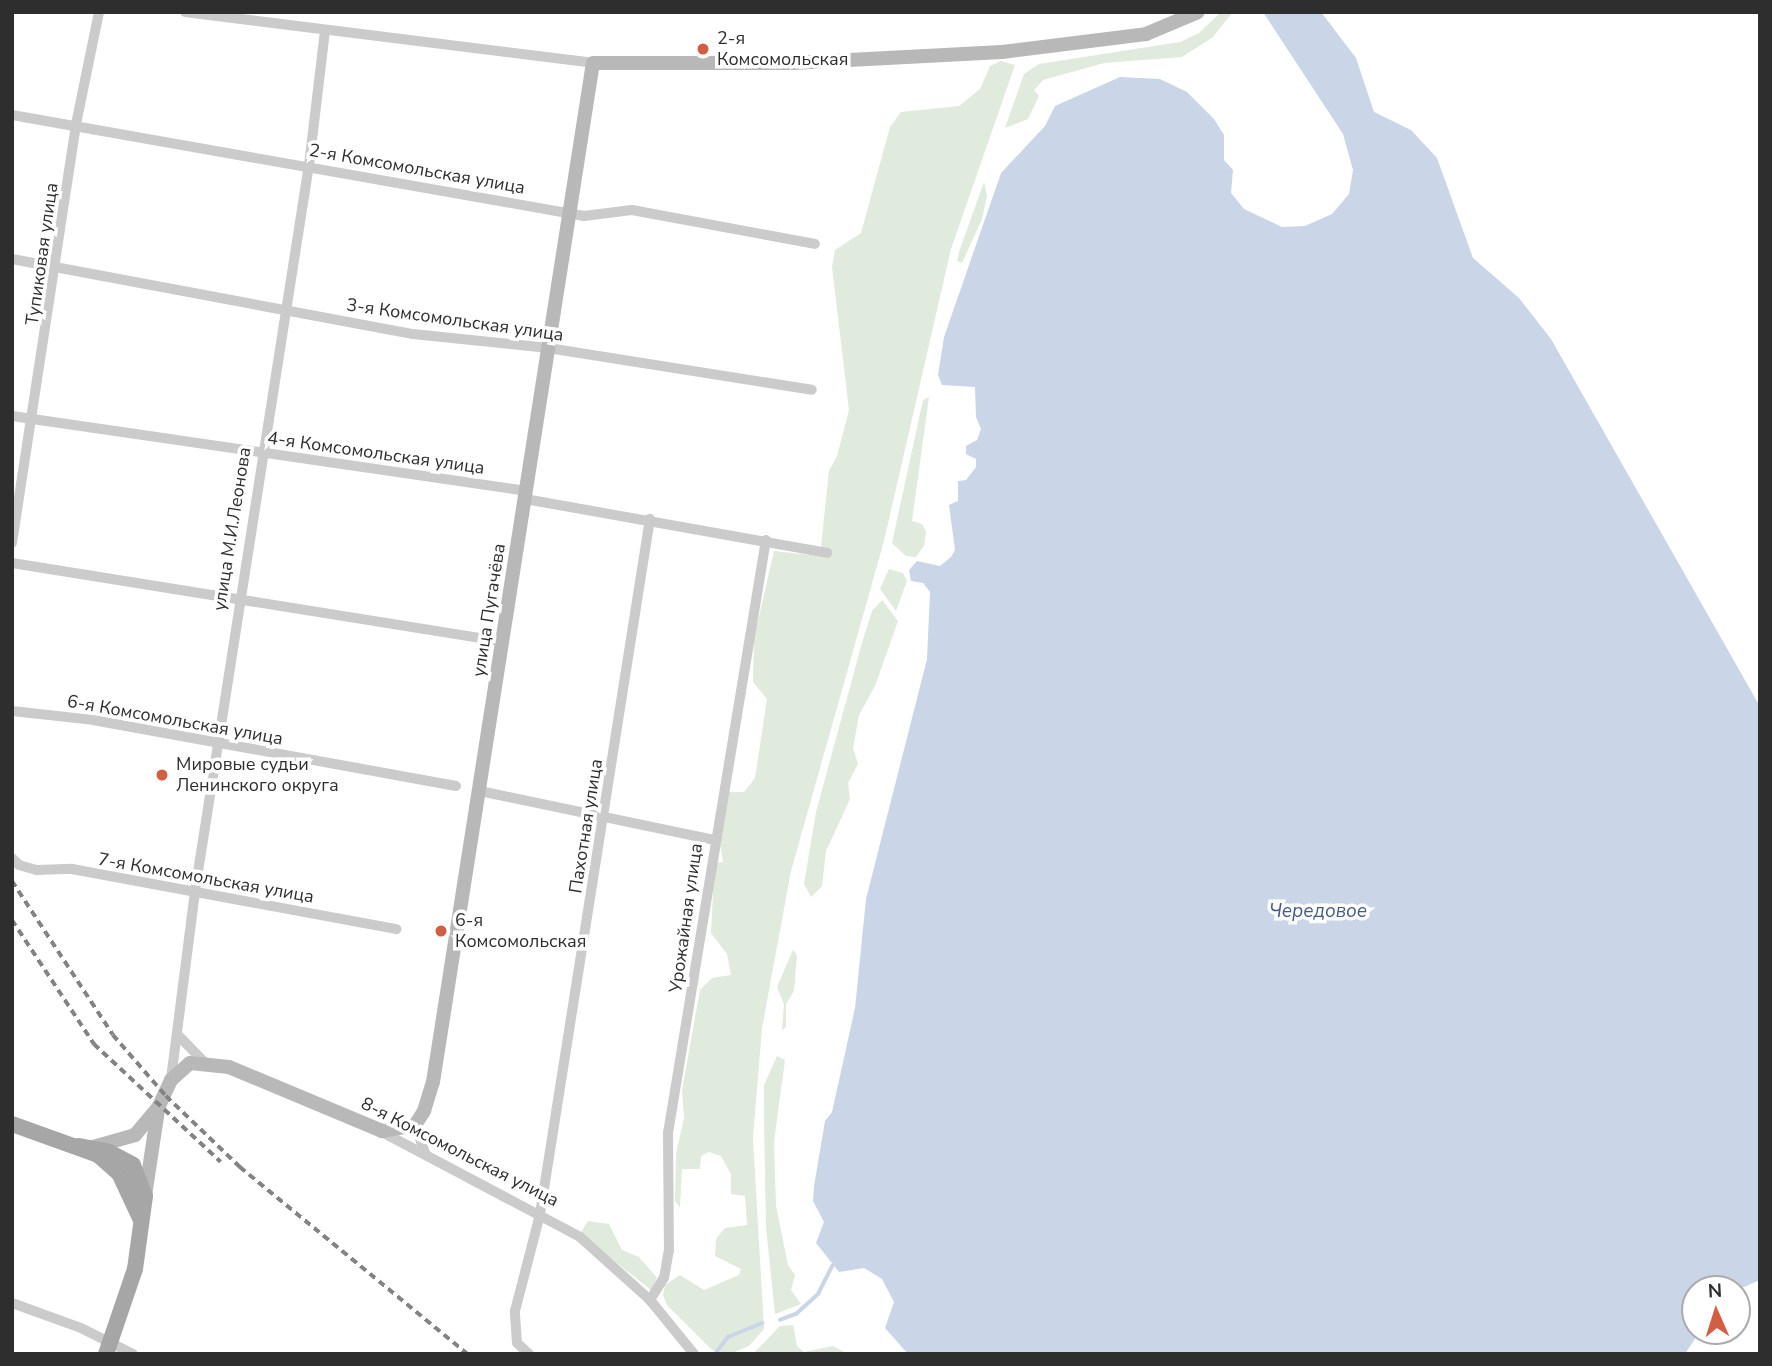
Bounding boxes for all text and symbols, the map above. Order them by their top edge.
place label: 2-я Комсомольская [717,28,848,70]
marker: 2-я Комсомольская [695,41,711,57]
street label: 2-я Комсомольская улица [307,139,527,199]
street label: Тупиковая улица [21,181,63,327]
street label: 3-я Комсомольская улица [345,294,565,346]
street label: 4-я Комсомольская улица [266,427,486,479]
street label: улица М.И.Леонова [208,446,256,612]
street label: улица Пугачёва [468,542,510,678]
street label: 6-я Комсомольская улица [65,690,285,750]
place label: Мировые судьи Ленинского округа [176,754,339,796]
street label: Пахотная улица [565,757,607,895]
marker: Мировые судьи Ленинского округа [154,767,170,783]
street label: Урожайная улица [665,842,707,994]
street label: 7-я Комсомольская улица [96,848,316,908]
water label: Чередовое [1269,901,1367,923]
place label: 6-я Комсомольская [455,910,586,953]
marker: 6-я Комсомольская [433,923,449,939]
street label: 8-я Комсомольская улица [358,1093,562,1211]
north arrow [1681,1275,1751,1345]
text: N [1707,1278,1723,1304]

